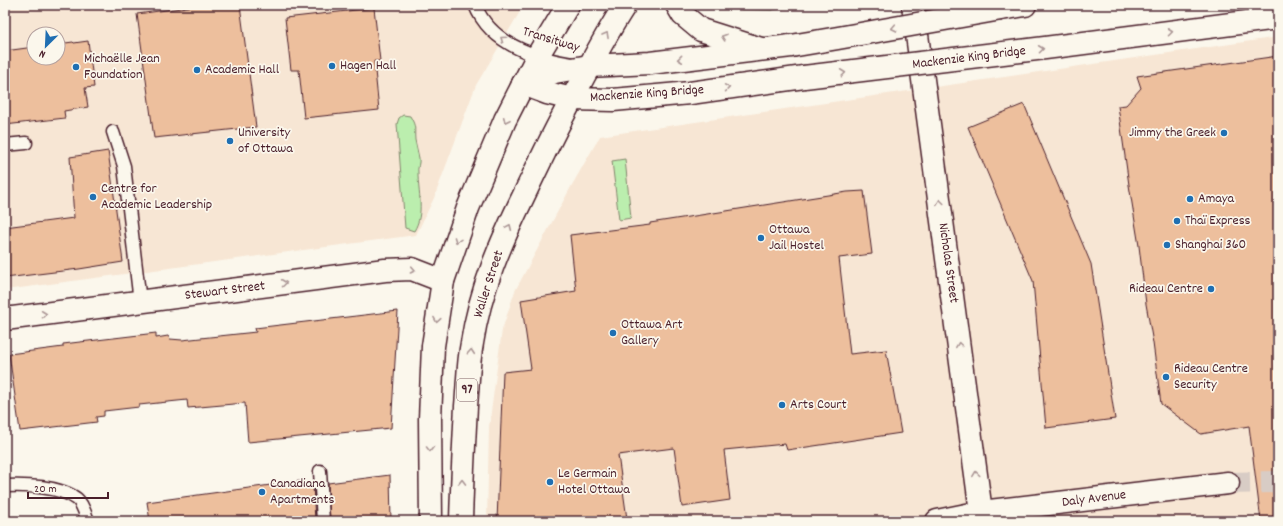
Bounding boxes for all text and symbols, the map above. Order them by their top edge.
street label: Transitway [520,22,582,58]
one-way arrow [891,23,897,32]
north arrow [26,26,66,66]
one-way arrow [1167,28,1173,37]
one-way arrow [602,32,609,39]
one-way arrow [720,33,727,42]
one-way arrow [500,37,507,44]
street label: Mackenzie King Bridge [911,41,1027,75]
text: N [36,45,48,62]
one-way arrow [1038,45,1044,54]
place label: Michaëlle Jean Foundation [84,49,160,85]
one-way arrow [677,54,683,63]
place label: Hagen Hall [340,56,397,76]
place label: Academic Hall [205,60,280,80]
marker: Hagen Hall [327,61,337,71]
marker: Michaëlle Jean Foundation [71,62,81,72]
marker: Academic Hall [192,65,202,75]
one-way arrow [840,68,846,77]
street label: Mackenzie King Bridge [589,80,705,108]
one-way arrow [724,84,730,93]
one-way arrow [503,115,511,123]
place label: University of Ottawa [238,123,293,159]
place label: Jimmy the Greek [1129,123,1216,143]
marker: Jimmy the Greek [1219,128,1229,138]
marker: University of Ottawa [225,136,235,146]
place label: Centre for Academic Leadership [101,179,212,215]
place label: Amaya [1198,189,1234,209]
marker: Centre for Academic Leadership [88,192,98,202]
marker: Amaya [1185,194,1195,204]
one-way arrow [936,199,945,205]
place label: Thaï Express [1185,211,1251,231]
marker: Thaï Express [1172,216,1182,226]
place label: Ottawa Jail Hostel [769,220,824,256]
street label: Nicholas Street [932,222,964,304]
one-way arrow [504,223,512,231]
marker: Ottawa Jail Hostel [756,233,766,243]
place label: Shanghai 360 [1175,235,1246,255]
one-way arrow [453,236,461,243]
marker: Shanghai 360 [1162,240,1172,250]
street label: Waller Street [469,248,509,320]
one-way arrow [409,266,416,274]
street label: Stewart Street [184,276,266,306]
one-way arrow [281,279,287,288]
place label: Rideau Centre [1129,279,1203,299]
marker: Rideau Centre [1206,284,1216,294]
one-way arrow [41,310,47,319]
place label: Ottawa Art Gallery [621,315,683,351]
one-way arrow [433,317,442,323]
marker: Ottawa Art Gallery [608,328,618,338]
one-way arrow [954,342,963,348]
one-way arrow [466,349,475,355]
place label: Rideau Centre Security [1174,359,1248,395]
marker: Rideau Centre Security [1161,372,1171,382]
road number: 97 [457,379,477,401]
place label: Arts Court [790,395,847,415]
marker: Arts Court [777,400,787,410]
one-way arrow [426,446,435,452]
place label: Le Germain Hotel Ottawa [558,464,630,500]
one-way arrow [972,471,981,477]
scale bar [28,474,108,500]
place label: Canadiana Apartments [270,474,334,510]
marker: Le Germain Hotel Ottawa [545,477,555,487]
one-way arrow [458,479,466,485]
text: 20 m [34,481,57,498]
street label: Daly Avenue [1061,485,1127,513]
marker: Canadiana Apartments [257,487,267,497]

